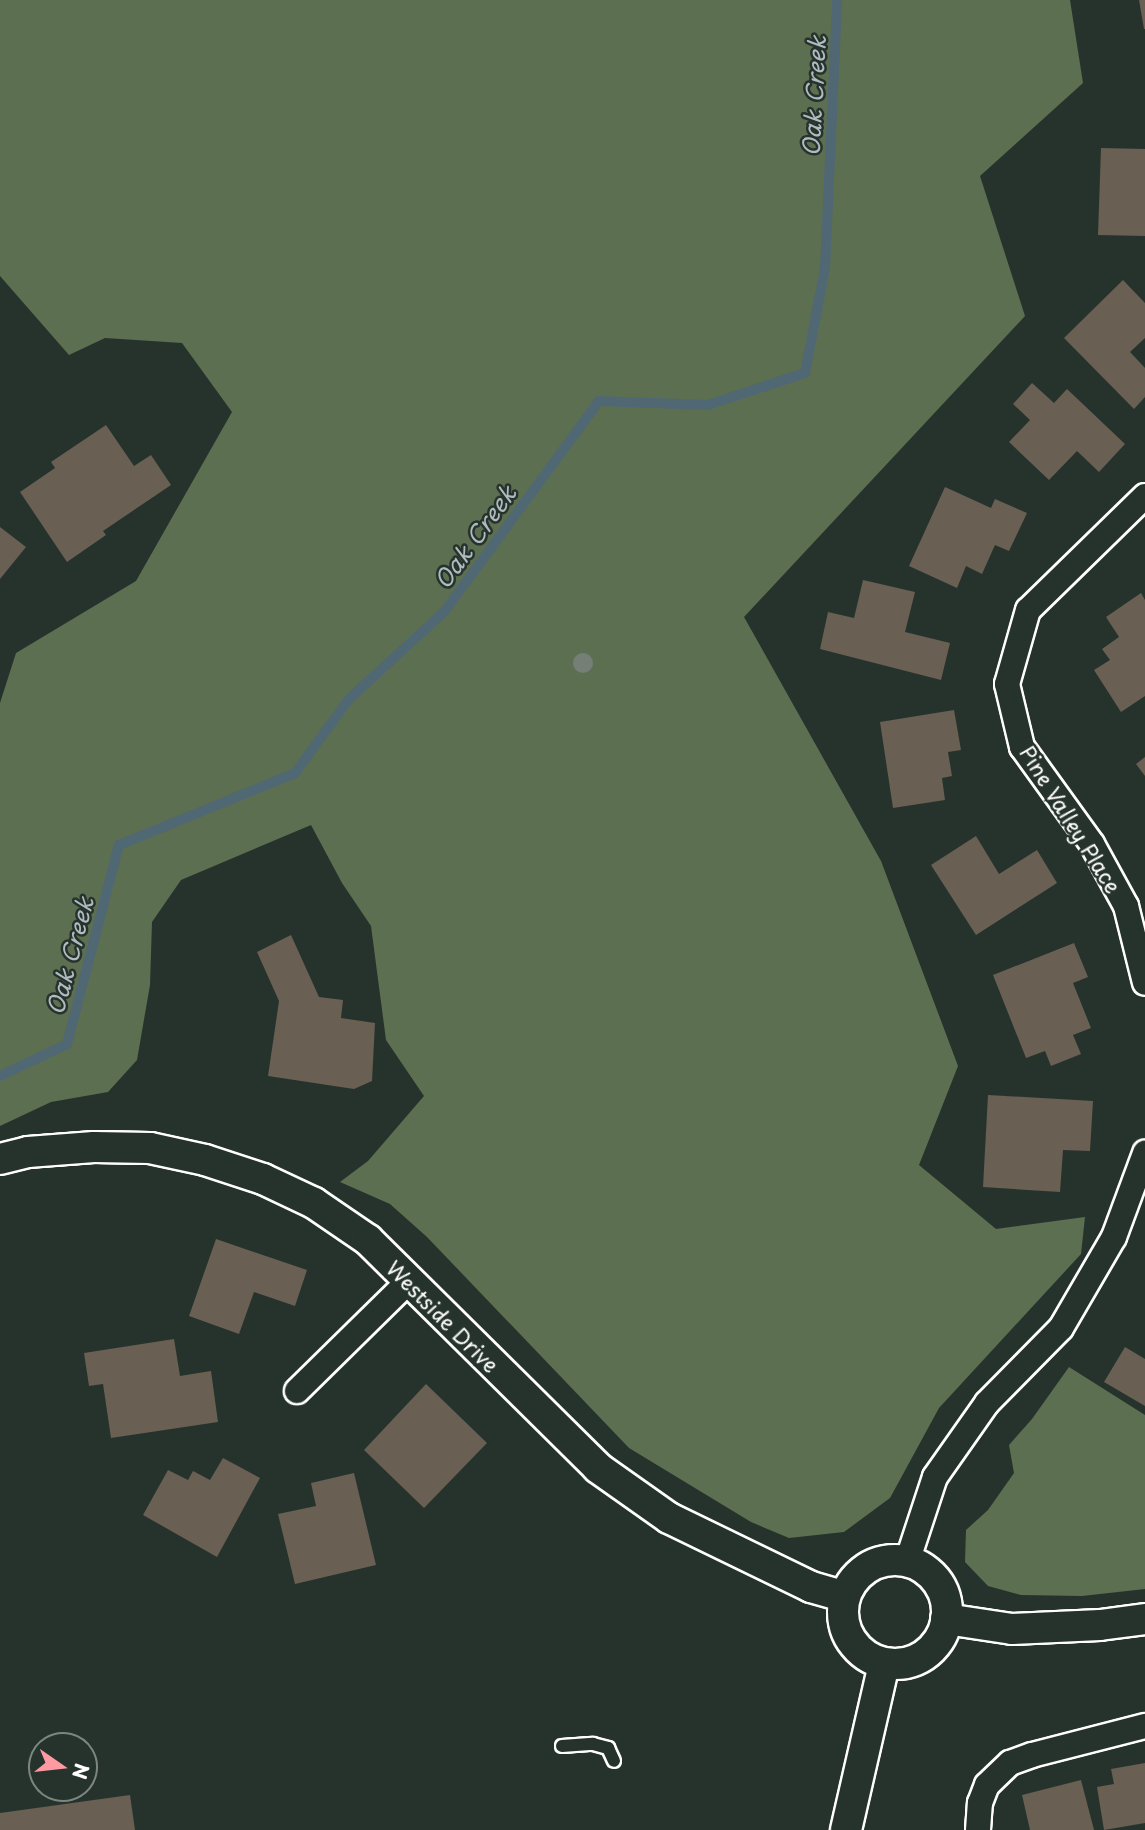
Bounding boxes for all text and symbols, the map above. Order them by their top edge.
water label: Oak Creek [797,35,831,157]
water label: Oak Creek [428,480,522,594]
street label: Pine Valley Place [1015,740,1127,898]
water label: Oak Creek [41,894,99,1018]
street label: Westside Drive [382,1255,504,1377]
north arrow [28,1732,98,1802]
text: N [66,1761,97,1782]

